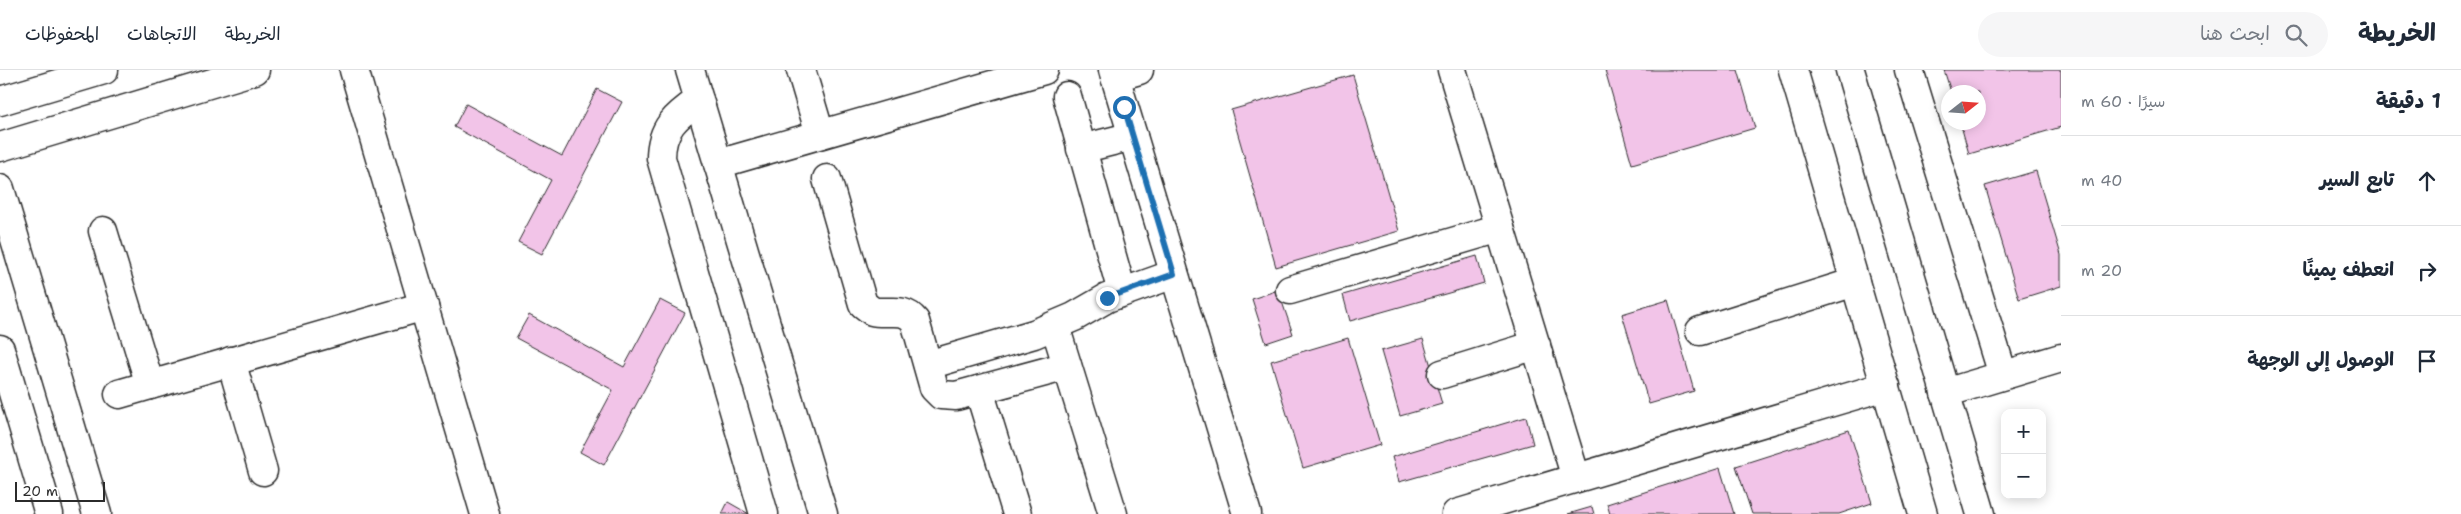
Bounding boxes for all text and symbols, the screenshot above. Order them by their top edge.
search box [1978,12,2328,57]
text: الخريطة [2358,17,2436,49]
text: ابحث هنا [2200,21,2270,46]
icon: search [2282,21,2310,49]
text: المحفوظات [25,22,99,46]
text: الاتجاهات [127,22,197,46]
text: الخريطة [225,22,281,46]
north arrow [1941,85,1986,130]
text: 1 دقيقة [2376,87,2441,115]
text: سيرًا · 60 m [2081,91,2166,112]
route start [1113,96,1136,119]
text: تابع السير [2320,167,2394,192]
icon: ahead [2413,167,2441,195]
text: 40 m [2081,170,2123,191]
text: انعطف يمينًا [2303,257,2394,282]
icon: right [2413,257,2441,285]
text: 20 m [2081,260,2122,281]
route end [1096,287,1119,310]
text: الوصول إلى الوجهة [2247,347,2394,372]
icon: arrive [2413,347,2441,375]
map controls [2001,409,2046,499]
button: + [2001,409,2046,454]
button: − [2001,454,2046,499]
scale bar [15,479,105,502]
text: 20 m [22,482,58,500]

